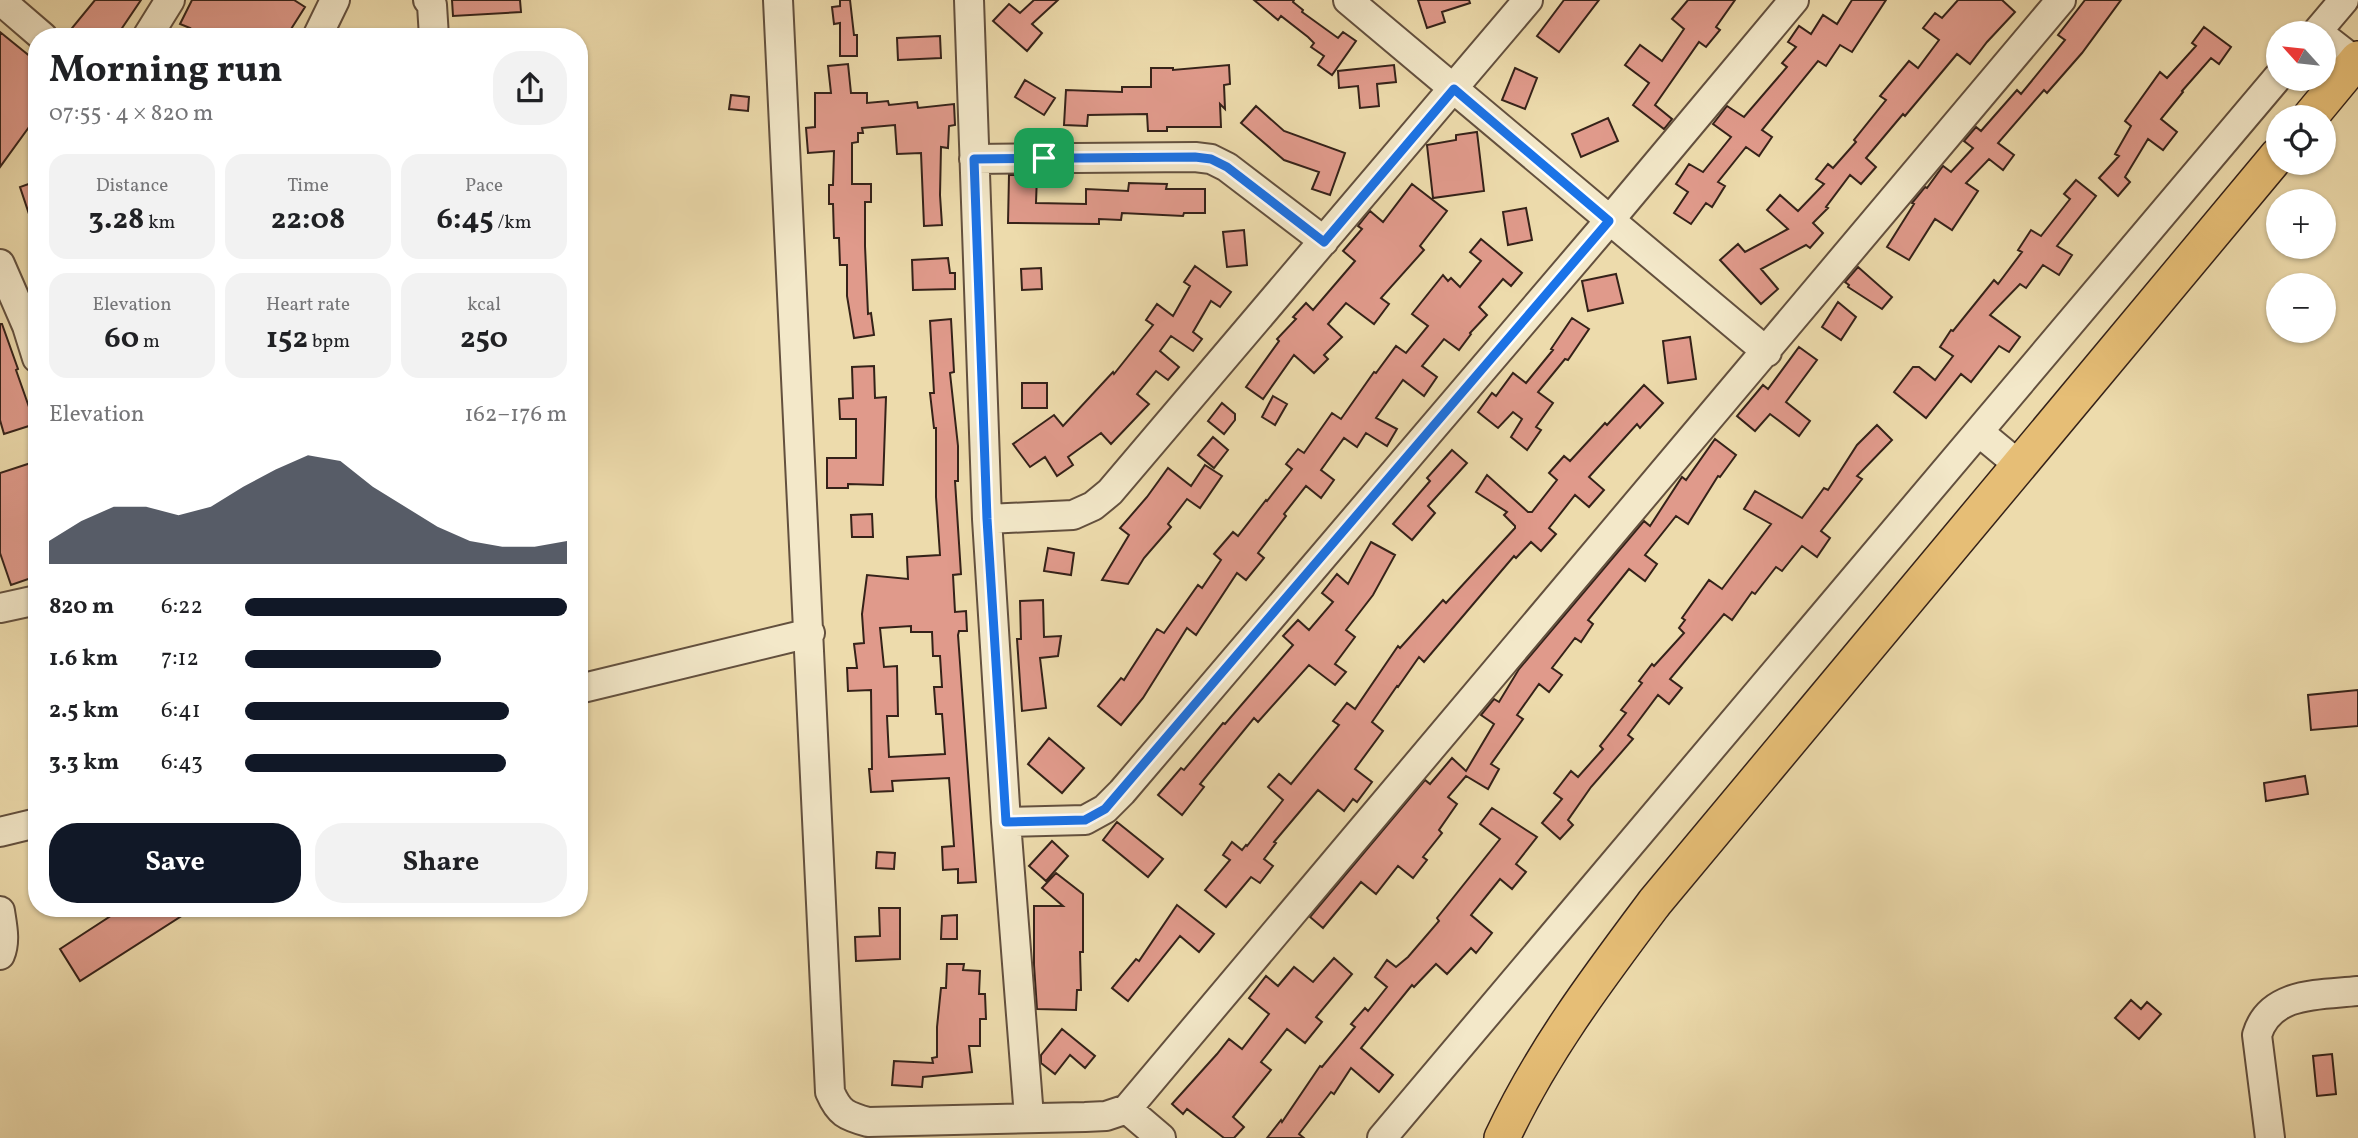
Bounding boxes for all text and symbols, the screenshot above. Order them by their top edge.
north arrow [2266,21,2336,91]
map controls [2266,21,2336,343]
text: Morning run [49,45,283,98]
button: share [493,51,567,125]
text: 07:55 · 4 × 820 m [49,98,213,130]
button: locate [2266,105,2336,175]
pin [1014,128,1074,188]
icon: arrive [1025,139,1063,177]
text: Distance [96,173,168,199]
text: Time [287,173,329,199]
text: Pace [465,173,503,199]
button: + [2266,189,2336,259]
text: 3.28 [89,199,144,241]
text: 22:08 [271,199,345,241]
text: 6:45 [436,199,494,241]
text: km [144,210,175,236]
text: /km [494,210,532,236]
button: − [2266,273,2336,343]
text: Elevation [93,292,171,318]
text: Heart rate [266,292,350,318]
text: kcal [467,292,501,318]
text: 60 [104,318,139,360]
text: 152 [266,318,308,360]
text: 250 [460,318,508,360]
text: m [139,329,160,355]
text: bpm [308,329,350,355]
text: Elevation [49,399,145,431]
text: 162–176 m [464,399,567,431]
text: 820 m [49,591,114,623]
text: 6:22 [161,591,203,623]
text: 1.6 km [49,643,118,675]
text: 7:12 [161,643,199,675]
text: 2.5 km [49,695,119,727]
text: 6:41 [161,695,201,727]
text: 3.3 km [49,747,119,779]
text: 6:43 [161,747,203,779]
button: Save [49,823,301,903]
button: Share [315,823,567,903]

